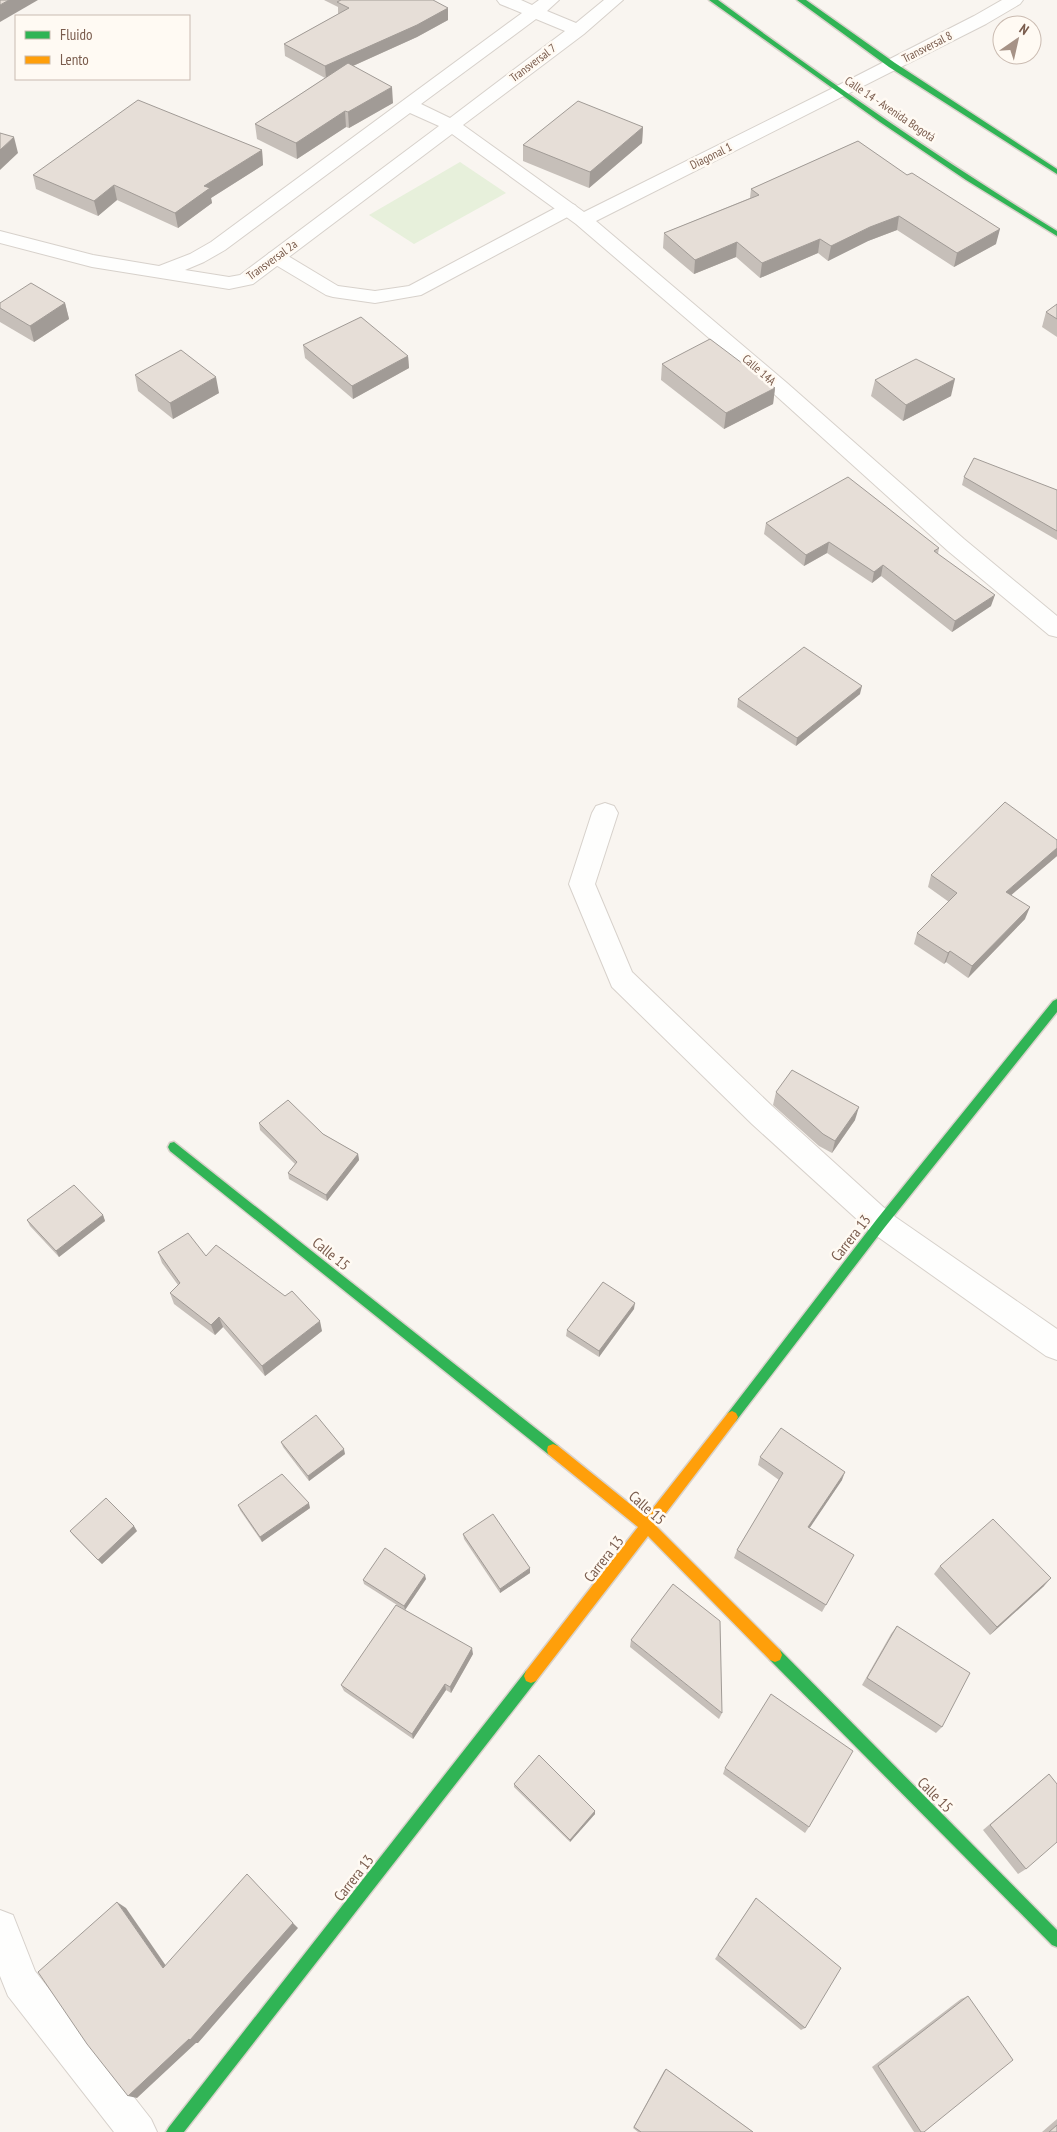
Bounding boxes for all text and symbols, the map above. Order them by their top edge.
legend [15,15,190,80]
north arrow [992,15,1042,65]
text: N [1016,20,1032,39]
text: Fluido [60,25,92,44]
street label: Transversal 8 [899,28,954,66]
street label: Transversal 7 [507,40,559,85]
text: Lento [60,50,89,69]
street label: Calle 14 - Avenida Bogotá [842,73,939,145]
street label: Diagonal 1 [687,139,734,172]
street label: Transversal 2a [243,236,300,283]
street label: Calle 14A [739,351,779,389]
street label: Carrera 13 [827,1211,875,1265]
street label: Calle 15 [309,1233,354,1274]
street label: Calle 15 [625,1486,670,1529]
street label: Carrera 13 [580,1532,628,1586]
street label: Calle 15 [914,1773,957,1816]
street label: Carrera 13 [330,1851,378,1905]

